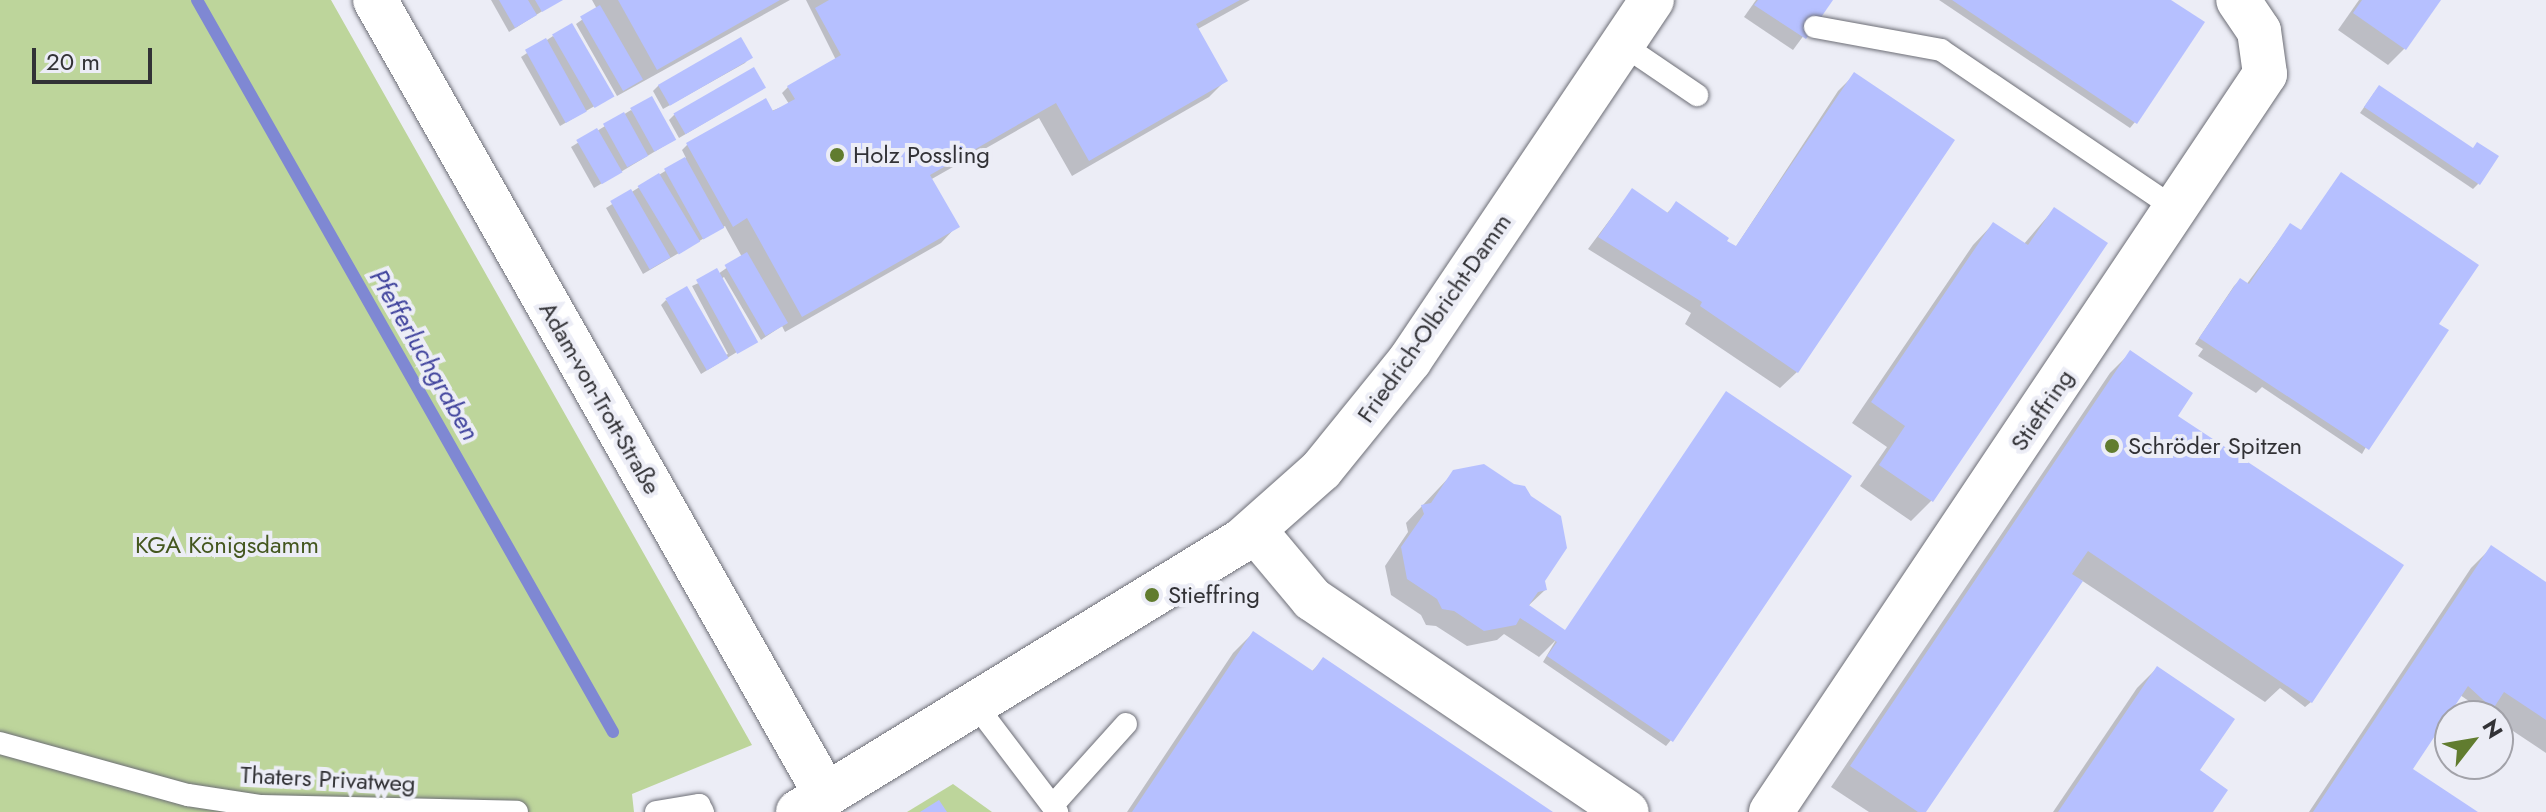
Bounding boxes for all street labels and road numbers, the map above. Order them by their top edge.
street label: Friedrich-Olbricht-Damm [1351,208,1517,428]
street label: Adam-von-Trott-Straße [533,297,667,499]
street label: Stieffring [2004,364,2080,456]
street label: Thaters Privatweg [240,760,416,798]

